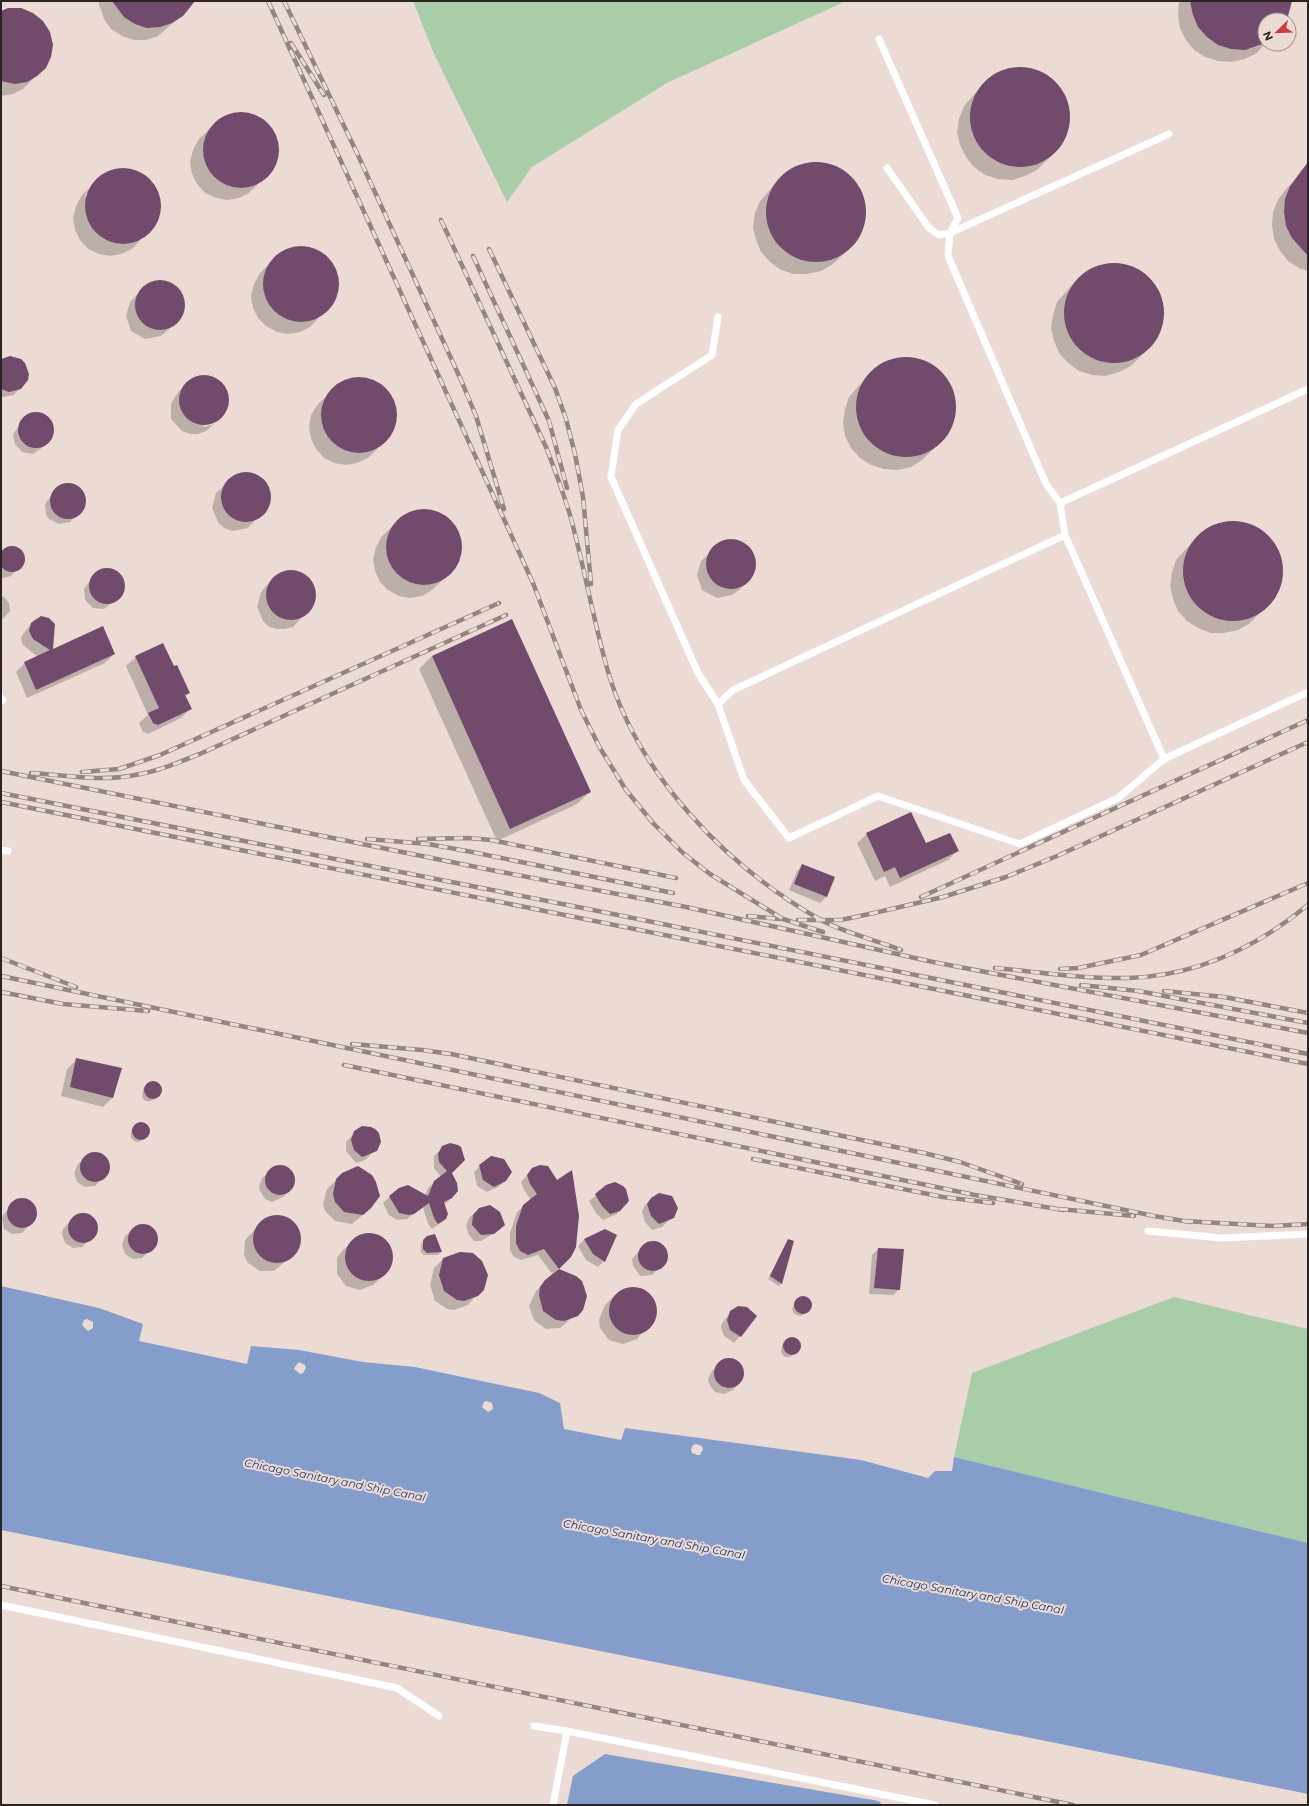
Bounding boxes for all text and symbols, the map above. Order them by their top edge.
north arrow [1257,12,1297,52]
text: N [1260,29,1276,43]
water label: Chicago Sanitary and Ship Canal [243,1456,427,1504]
water label: Chicago Sanitary and Ship Canal [562,1516,746,1562]
water label: Chicago Sanitary and Ship Canal [881,1571,1065,1617]

